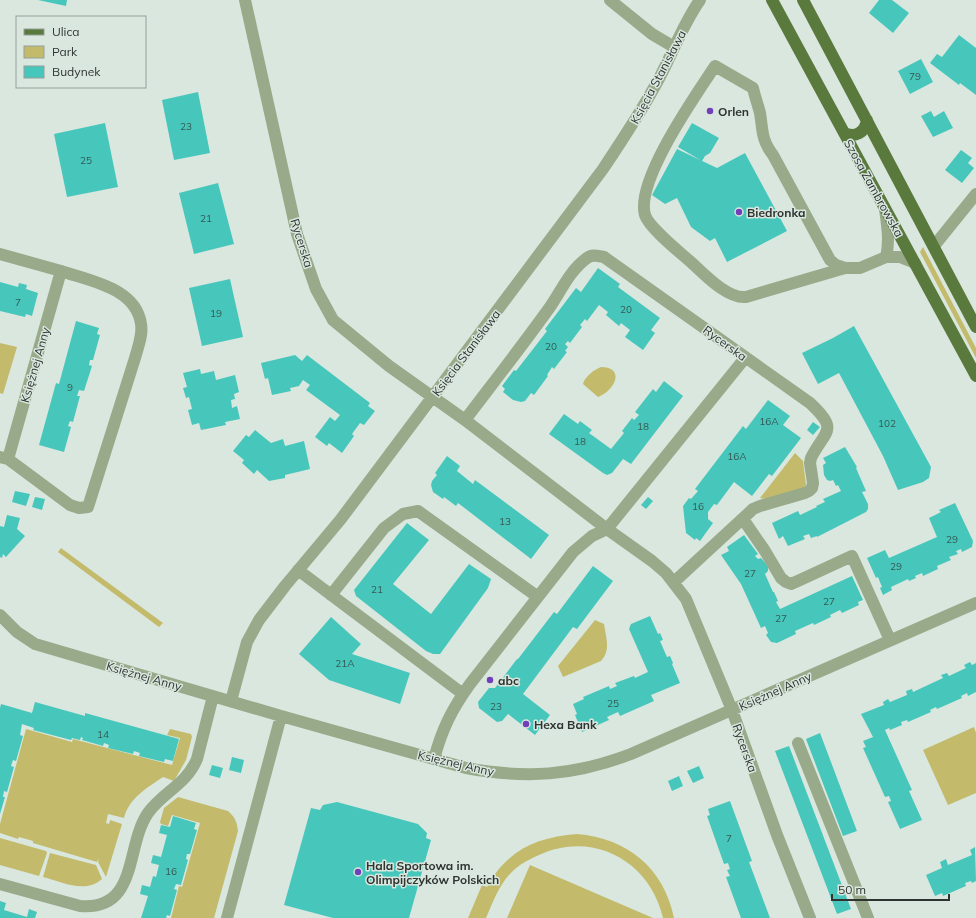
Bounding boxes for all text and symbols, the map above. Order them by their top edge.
legend [16,16,146,88]
text: Ulica [52,24,80,39]
street label: Księcia Stanisława [627,27,689,127]
text: Park [52,44,78,59]
text: Budynek [52,64,101,79]
house number: 79 [909,70,921,83]
place label: Orlen [718,104,749,119]
marker: Orlen [705,106,715,116]
house number: 23 [180,120,192,133]
street label: Szosa Zambrowska [841,137,907,239]
house number: 25 [80,154,92,167]
place label: Biedronka [747,205,805,220]
marker: Biedronka [734,207,744,217]
house number: 21 [200,212,212,225]
street label: Rycerska [287,217,317,269]
house number: 7 [15,296,21,309]
house number: 20 [620,303,632,316]
house number: 19 [210,307,222,320]
street label: Księcia Stanisława [429,307,503,399]
street label: Rycerska [700,322,750,364]
street label: Księżnej Anny [17,325,53,404]
house number: 20 [545,340,557,353]
house number: 9 [67,381,73,394]
house number: 16A [759,415,779,428]
house number: 102 [878,417,896,430]
house number: 18 [637,420,649,433]
house number: 18 [574,435,586,448]
house number: 16A [727,450,747,463]
house number: 16 [692,500,704,513]
house number: 13 [499,515,511,528]
house number: 29 [946,533,958,546]
house number: 29 [890,560,902,573]
house number: 27 [744,567,756,580]
house number: 21 [371,583,383,596]
house number: 27 [823,595,835,608]
house number: 27 [775,612,787,625]
house number: 21A [335,657,355,670]
street label: Księżnej Anny [105,658,184,694]
street label: Księżnej Anny [736,668,814,714]
place label: abc [498,673,519,688]
marker: abc [485,675,495,685]
house number: 25 [607,697,619,710]
house number: 23 [490,700,502,713]
place label: Hexa Bank [534,717,597,732]
marker: Hexa Bank [521,719,531,729]
street label: Rycerska [729,722,761,774]
house number: 14 [97,728,109,741]
street label: Księżnej Anny [416,747,496,779]
house number: 7 [726,832,732,845]
place label: Hala Sportowa im. Olimpijczyków Polskich [366,858,499,887]
house number: 16 [165,865,177,878]
marker: Hala Sportowa im. Olimpijczyków Polskich [353,867,363,877]
scale bar [832,876,949,902]
text: 50 m [838,882,866,897]

